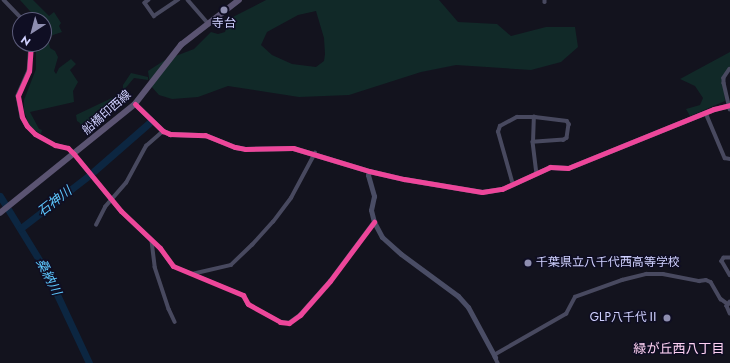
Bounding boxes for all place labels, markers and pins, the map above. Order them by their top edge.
marker: 寺台 [219,5,229,15]
place label: 寺台 [212,17,236,31]
place label: 千葉県立八千代西高等学校 [536,256,680,270]
marker: 千葉県立八千代西高等学校 [523,258,533,268]
place label: GLP八千代Ⅱ [590,311,659,325]
marker: GLP八千代Ⅱ [662,313,672,323]

